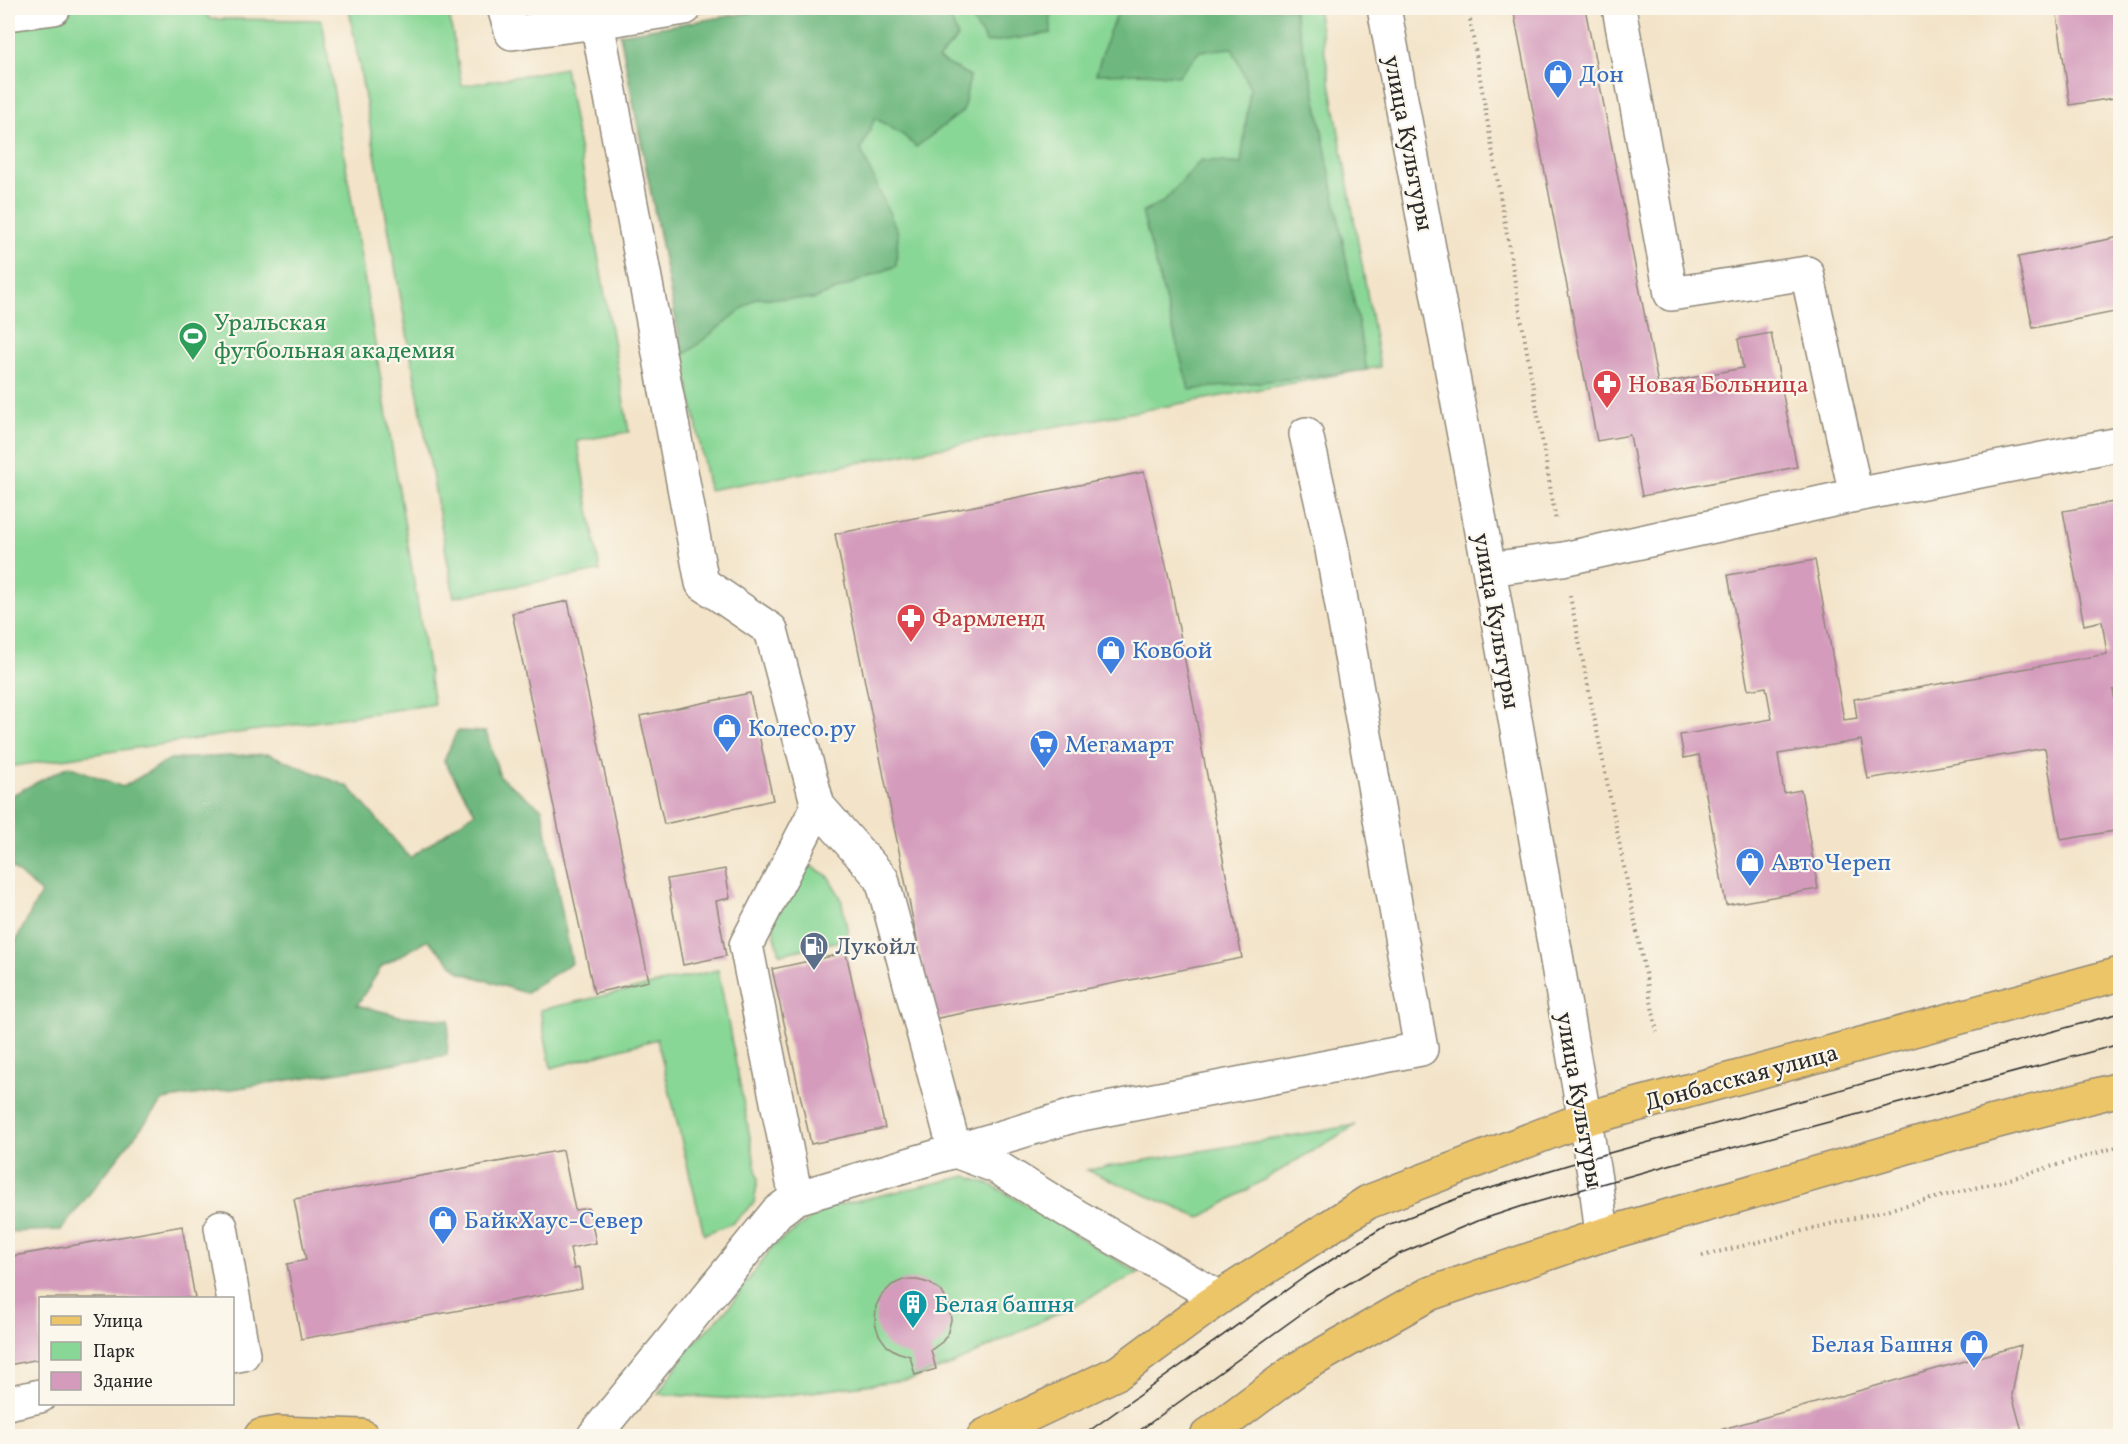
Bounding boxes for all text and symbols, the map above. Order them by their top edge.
street label: улица Культуры [1373,53,1441,234]
shop icon: Дон [1542,58,1574,100]
place label: Дон [1579,59,1624,93]
place label: Уральская футбольная академия [214,307,455,369]
sports icon: Уральская футбольная академия [177,320,209,362]
pharmacy icon: Новая Больница [1591,368,1623,410]
place label: Новая Больница [1628,369,1809,403]
street label: улица Культуры [1463,531,1527,712]
pharmacy icon: Фармленд [895,602,927,644]
place label: Фармленд [932,603,1045,637]
shop icon: Ковбой [1095,634,1127,676]
place label: Ковбой [1132,635,1212,669]
shop icon: Колесо.ру [711,712,743,754]
place label: Колесо.ру [748,713,856,747]
supermarket icon: Мегамарт [1028,728,1060,770]
place label: Мегамарт [1065,729,1174,763]
shop icon: АвтоЧереп [1734,846,1766,888]
place label: АвтоЧереп [1771,847,1891,881]
fuel station icon: Лукойл [798,930,830,972]
place label: Лукойл [835,931,916,965]
street label: улица Культуры [1546,1010,1610,1191]
street label: Донбасская улица [1641,1037,1842,1121]
shop icon: БайкХаус-Север [427,1204,459,1246]
place label: БайкХаус-Север [464,1205,643,1239]
building icon: Белая башня [897,1288,929,1330]
place label: Белая башня [934,1289,1074,1323]
legend [39,1297,234,1405]
text: Улица [93,1310,143,1335]
shop icon: Белая Башня [1958,1328,1990,1370]
place label: Белая Башня [1811,1329,1953,1363]
text: Парк [93,1340,135,1365]
text: Здание [93,1370,153,1395]

